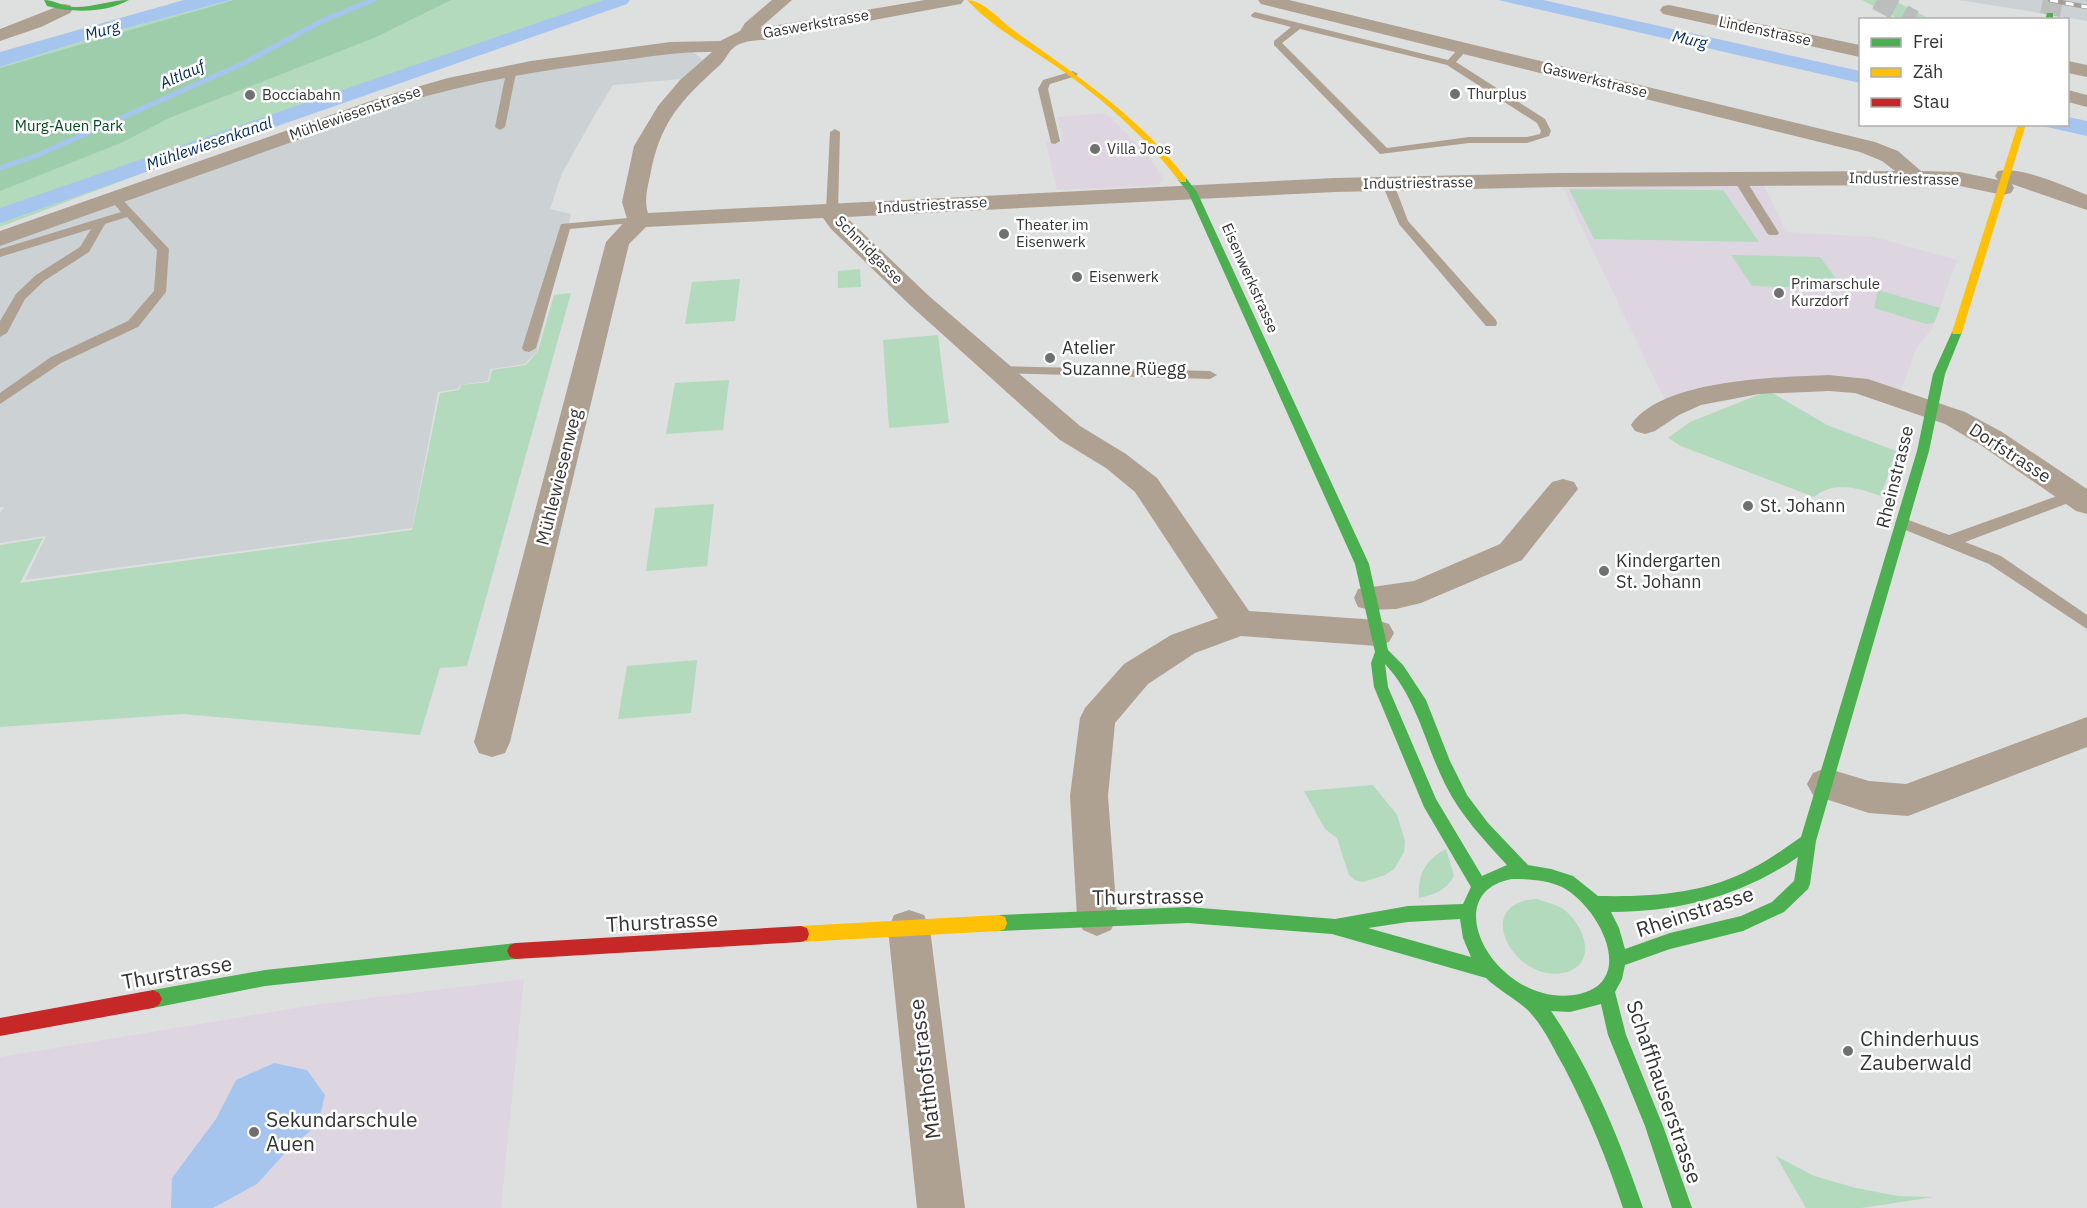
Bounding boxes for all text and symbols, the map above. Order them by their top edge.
street label: Gaswerkstrasse [761,5,870,42]
street label: Lindenstrasse [1717,11,1813,50]
water label: Murg [82,15,122,44]
legend [1859,18,2069,126]
water label: Murg [1671,25,1710,53]
text: Frei [1913,30,1944,53]
water label: Altlauf [156,55,209,93]
street label: Gaswerkstrasse [1541,57,1649,102]
text: Zäh [1913,60,1943,83]
street label: Mühlewiesenstrasse [287,81,423,144]
place label: Thurplus [1467,84,1527,103]
place label: Bocciabahn [262,85,341,104]
marker: Thurplus [1448,87,1462,101]
marker: Bocciabahn [243,88,257,102]
text: Stau [1913,90,1950,113]
water label: Mühlewiesenkanal [143,112,275,174]
park label: Murg-Auen Park [15,116,123,135]
place label: Villa Joos [1107,139,1171,158]
marker: Villa Joos [1088,142,1102,156]
street label: Industriestrasse [1849,168,1959,189]
street label: Industriestrasse [1363,172,1473,193]
street label: Industriestrasse [876,192,988,217]
street label: Schmidgasse [831,211,908,288]
place label: Theater im Eisenwerk [1016,215,1089,251]
street label: Eisenwerkstrasse [1218,220,1283,336]
marker: Theater im Eisenwerk [997,227,1011,241]
place label: Eisenwerk [1089,267,1159,286]
marker: Eisenwerk [1070,270,1084,284]
place label: Primarschule Kurzdorf [1791,274,1880,310]
marker: Primarschule Kurzdorf [1772,286,1786,300]
place label: Atelier Suzanne Rüegg [1062,336,1186,380]
marker: Atelier Suzanne Rüegg [1043,351,1057,365]
street label: Mühlewiesenweg [530,406,587,548]
street label: Dorfstrasse [1965,418,2056,488]
street label: Rheinstrasse [1871,423,1918,530]
place label: St. Johann [1760,494,1845,517]
marker: St. Johann [1741,499,1755,513]
place label: Kindergarten St. Johann [1616,549,1721,593]
marker: Kindergarten St. Johann [1597,564,1611,578]
street label: Rheinstrasse [1632,879,1757,943]
street label: Thurstrasse [1092,881,1204,911]
street label: Thurstrasse [605,904,718,938]
street label: Thurstrasse [119,949,234,996]
street label: Schaffhauserstrasse [1620,996,1709,1187]
street label: Matthofstrasse [901,997,947,1141]
place label: Chinderhuus Zauberwald [1860,1024,1980,1076]
marker: Chinderhuus Zauberwald [1841,1044,1855,1058]
place label: Sekundarschule Auen [266,1105,417,1157]
marker: Sekundarschule Auen [247,1125,261,1139]

